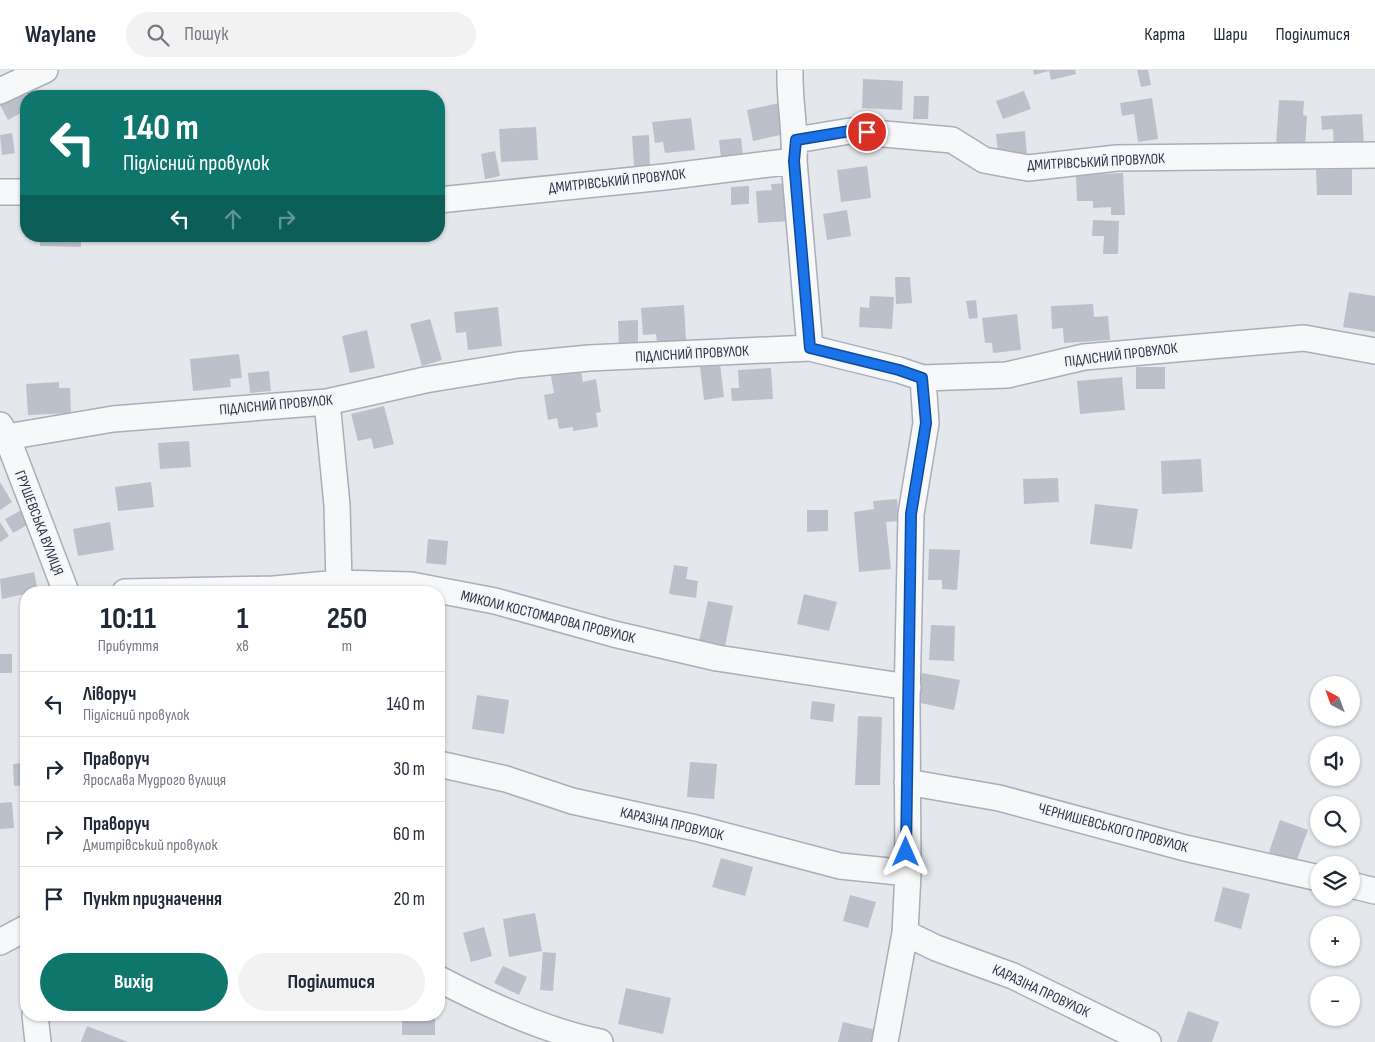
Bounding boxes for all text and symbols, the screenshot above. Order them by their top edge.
search box [126,12,476,57]
text: Waylane [25,20,96,49]
icon: search [144,21,172,49]
text: Пошук [184,23,228,46]
text: Карта [1144,24,1185,45]
text: Шари [1213,24,1247,45]
text: Поділитися [1275,24,1350,45]
text: 140 m [123,107,199,150]
icon: left [40,110,105,175]
pin [846,111,888,153]
icon: arrive [853,118,881,146]
street label: ДМИТРІВСЬКИЙ ПРОВУЛОК [1027,149,1166,175]
text: Підлісний провулок [123,150,269,177]
street label: ДМИТРІВСЬКИЙ ПРОВУЛОК [548,164,687,198]
icon: left [166,205,194,233]
icon: ahead [219,205,247,233]
icon: right [272,205,300,233]
street label: ПІДЛІСНИЙ ПРОВУЛОК [1063,339,1179,371]
street label: ПІДЛІСНИЙ ПРОВУЛОК [635,342,750,366]
street label: ПІДЛІСНИЙ ПРОВУЛОК [218,391,334,419]
street label: ГРУШЕВСЬКА ВУЛИЦЯ [10,468,68,578]
street label: МИКОЛИ КОСТОМАРОВА ПРОВУЛОК [459,586,638,648]
text: 10:11 [100,601,156,637]
text: 1 [237,601,249,637]
text: 250 [327,601,367,637]
text: Прибуття [98,637,159,656]
text: хв [236,637,249,656]
text: m [342,637,352,656]
north arrow [1310,676,1360,726]
map controls [1310,676,1360,1026]
text: Ліворуч [83,683,136,706]
icon: left [40,690,68,718]
text: 140 m [387,693,425,716]
text: Підлісний провулок [83,706,189,725]
button: sound [1310,736,1360,786]
text: Праворуч [83,748,150,771]
icon: right [40,755,68,783]
text: 30 m [393,758,425,781]
text: Ярослава Мудрого вулиця [83,771,226,790]
button: search [1310,796,1360,846]
street label: ЧЕРНИШЕВСЬКОГО ПРОВУЛОК [1036,799,1190,857]
street label: КАРАЗІНА ПРОВУЛОК [618,803,726,845]
text: Праворуч [83,813,150,836]
icon: right [40,820,68,848]
text: 60 m [393,823,425,846]
position arrow [879,825,931,877]
text: Дмитрівський провулок [83,836,218,855]
button: layers [1310,856,1360,906]
icon: arrive [40,885,68,913]
text: Пункт призначення [83,888,222,911]
text: 20 m [393,888,425,911]
button: + [1310,916,1360,966]
button: Вихід [40,953,228,1011]
button: Поділитися [238,953,425,1011]
street label: КАРАЗІНА ПРОВУЛОК [989,960,1093,1022]
button: − [1310,976,1360,1026]

